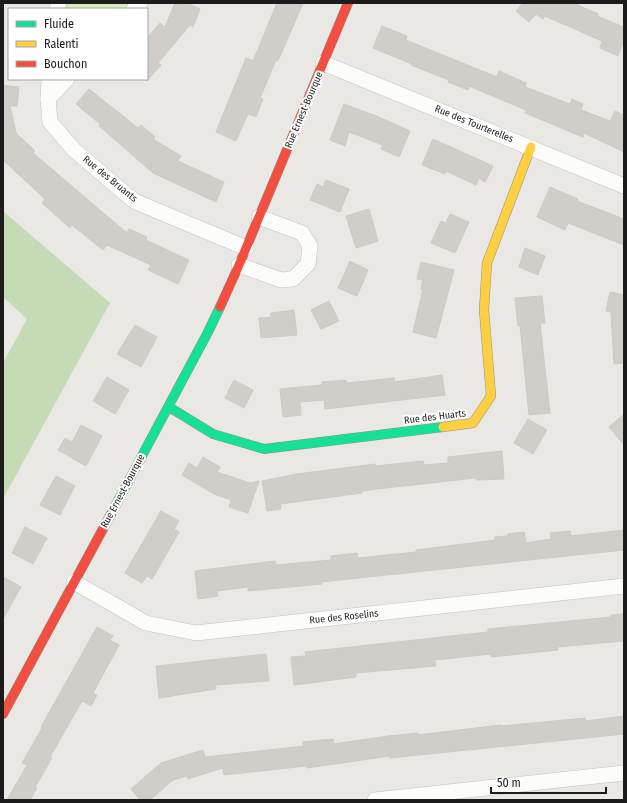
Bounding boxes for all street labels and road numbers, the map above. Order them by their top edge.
street label: Rue Ernest-Bourque [282,70,326,150]
street label: Rue des Tourterelles [433,103,515,145]
street label: Rue des Bruants [80,153,140,205]
street label: Rue des Huarts [403,407,467,427]
street label: Rue Ernest-Bourque [99,452,148,530]
street label: Rue des Roselins [309,607,379,627]

